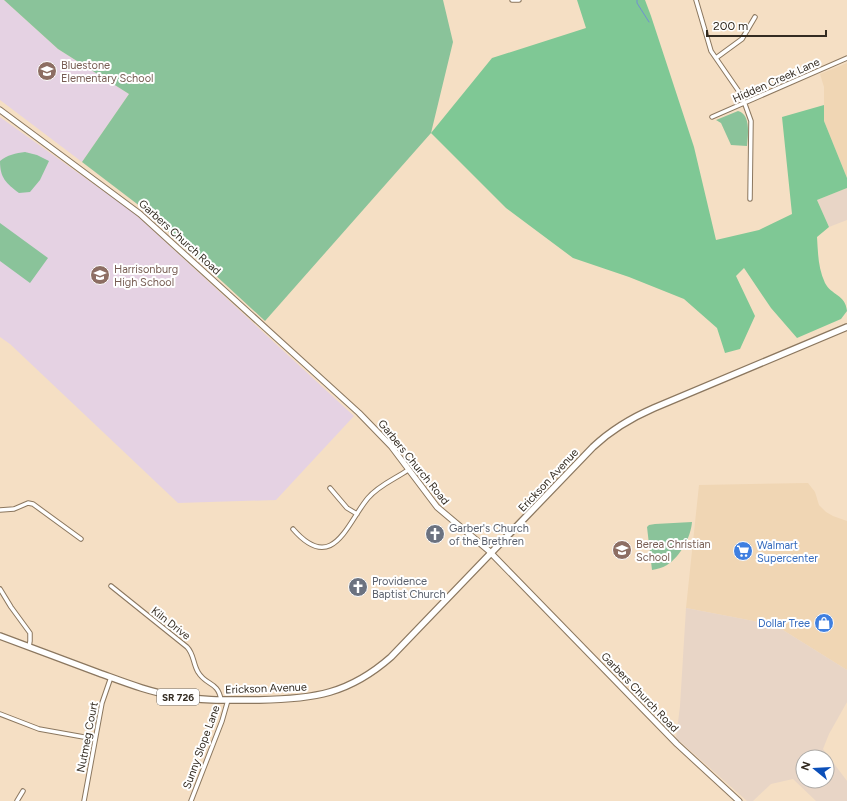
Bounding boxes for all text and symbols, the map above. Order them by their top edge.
scale bar [707,12,826,38]
text: 200 m [713,19,748,33]
street label: Hidden Creek Lane [731,55,822,105]
place label: Bluestone Elementary School [61,59,153,85]
school or university icon: Bluestone Elementary School [36,60,58,82]
street label: Garbers Church Road [136,197,223,278]
place label: Harrisonburg High School [114,263,178,289]
school or university icon: Harrisonburg High School [89,264,111,286]
street label: Garbers Church Road [375,417,452,508]
street label: Erickson Avenue [516,446,581,515]
place label: Garber's Church of the Brethren [449,522,529,548]
church icon: Garber's Church of the Brethren [424,523,446,545]
place label: Berea Christian School [636,538,711,564]
school or university icon: Berea Christian School [611,539,633,561]
place label: Walmart Supercenter [757,539,818,565]
supermarket icon: Walmart Supercenter [732,540,754,562]
place label: Providence Baptist Church [372,575,446,601]
church icon: Providence Baptist Church [347,576,369,598]
street label: Kiln Drive [149,604,193,643]
shop icon: Dollar Tree [813,612,835,634]
place label: Dollar Tree [758,617,810,630]
street label: Garbers Church Road [598,650,681,735]
street label: Erickson Avenue [225,681,307,696]
road number: SR 726 [157,689,199,705]
street label: Nutmeg Court [74,701,101,774]
street label: Sunny Slope Lane [180,704,223,791]
north arrow [795,749,835,789]
text: N [798,760,813,772]

